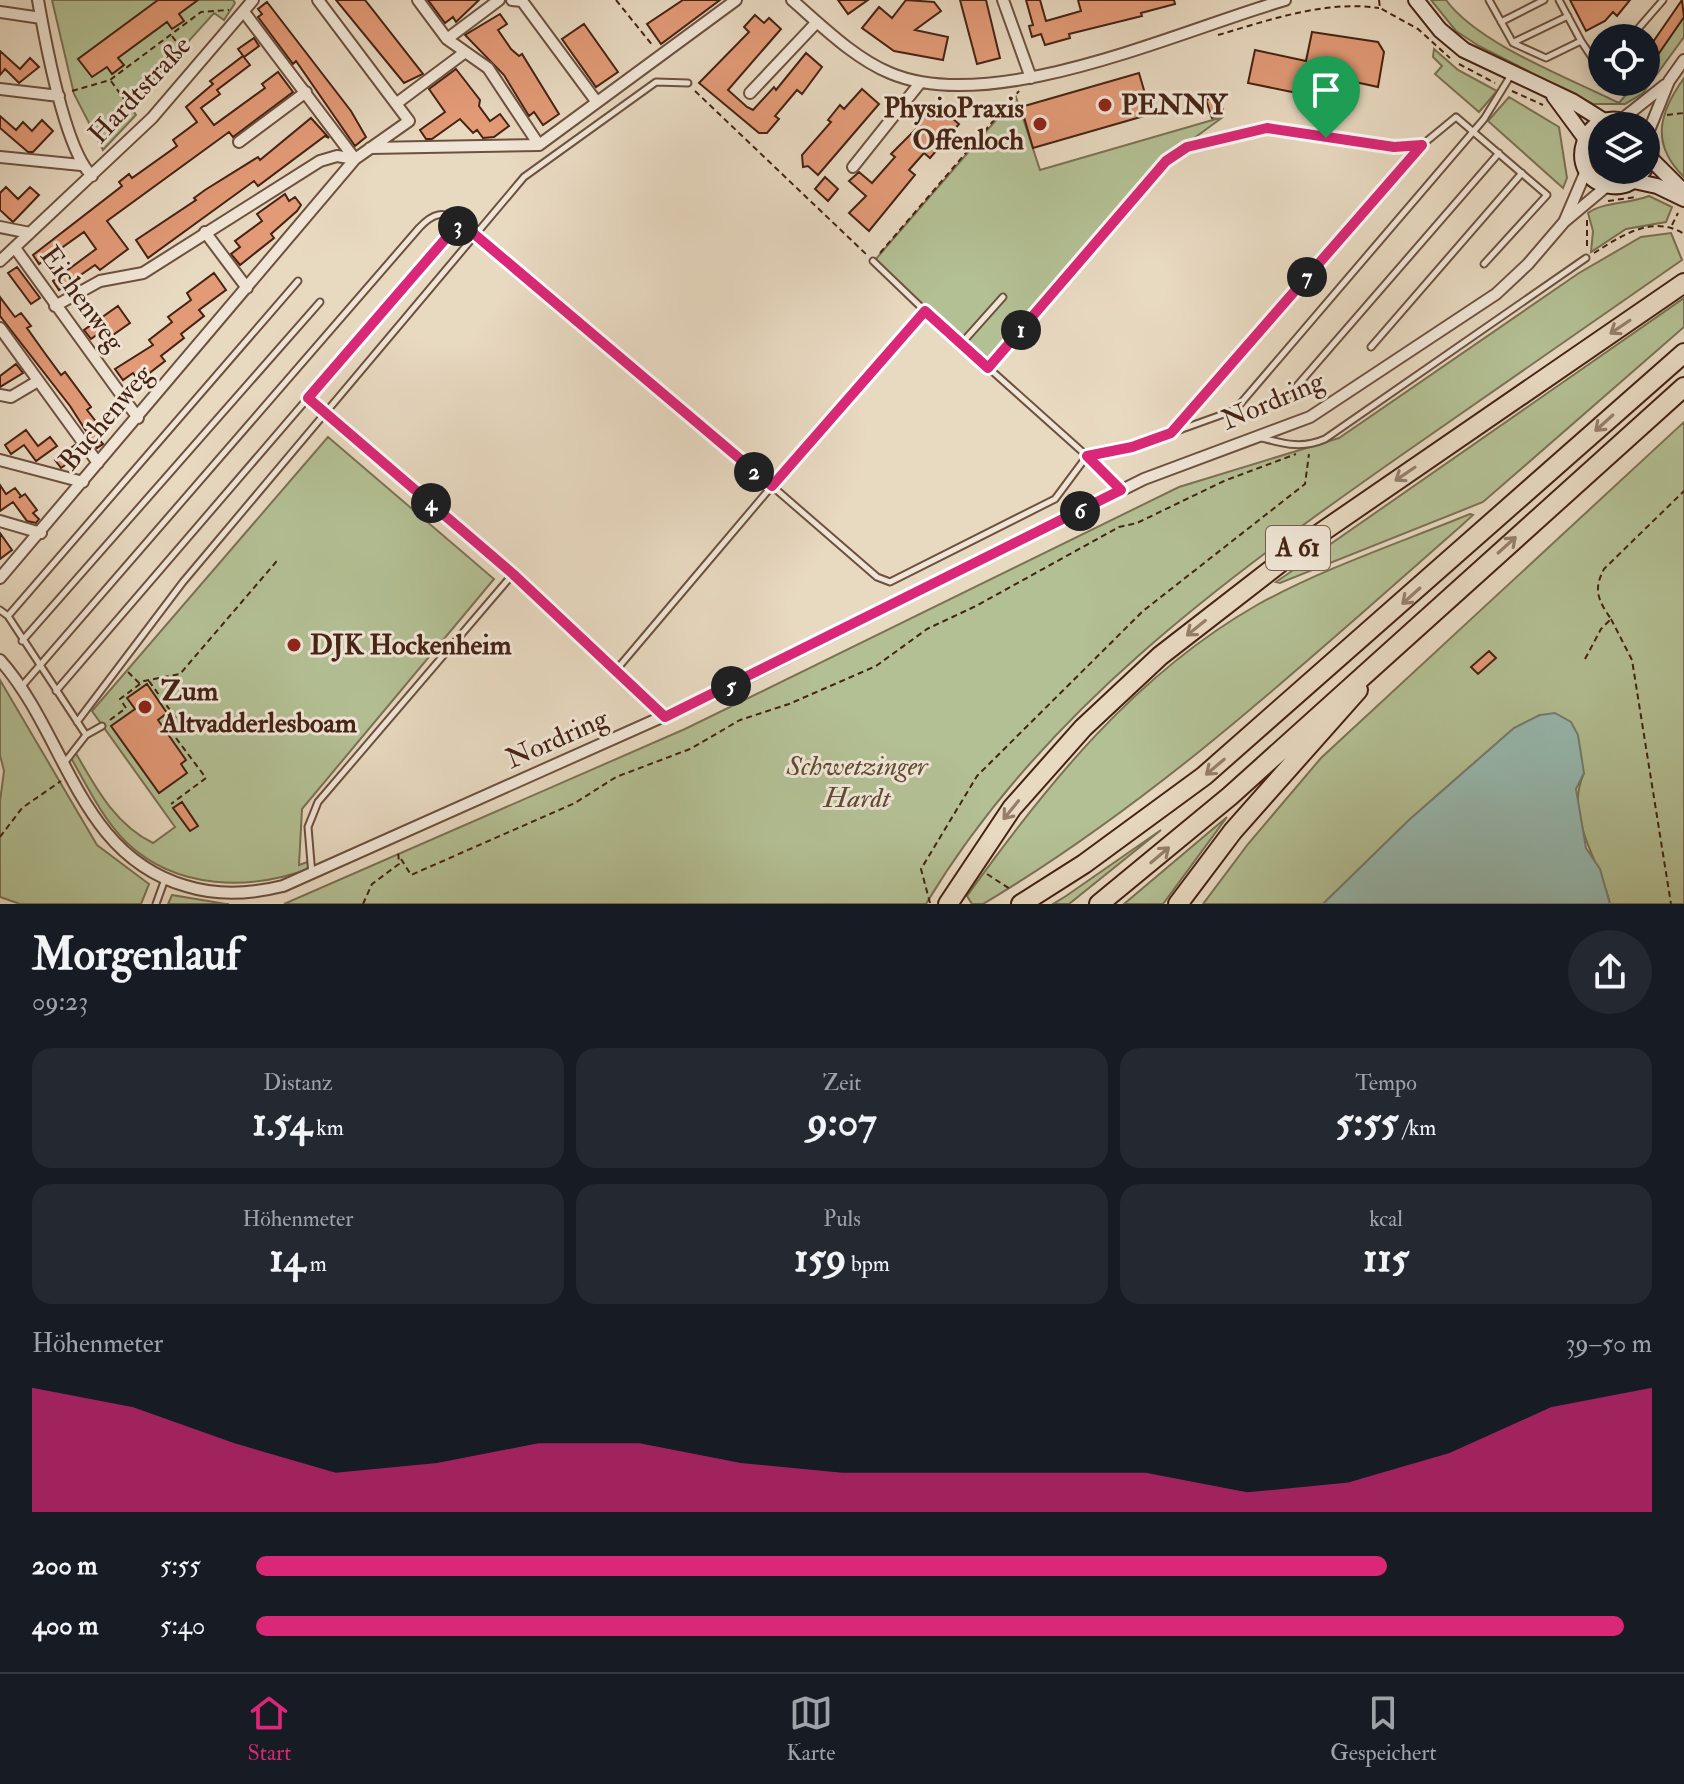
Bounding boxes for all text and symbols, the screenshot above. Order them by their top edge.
map controls [1588,24,1660,184]
button: locate [1588,24,1660,96]
street label: Hardtstraße [81,29,199,151]
pin [1292,56,1360,138]
icon: arrive [1304,68,1348,112]
place label: PENNY [1121,88,1229,123]
place label: PhysioPraxis Offenloch [883,91,1024,158]
marker: PENNY [1096,96,1114,114]
button: layers [1588,112,1660,184]
marker: PhysioPraxis Offenloch [1031,115,1049,133]
pin: 3 [438,206,478,246]
text: 3 [454,212,462,240]
street label: Eichenweg [32,239,133,360]
pin: 7 [1287,257,1327,297]
text: 7 [1302,263,1312,291]
pin: 1 [1001,310,1041,350]
text: 1 [1017,316,1025,344]
one-way arrow [1609,319,1631,335]
street label: Buchenweg [52,357,161,478]
street label: Nordring [1216,363,1331,438]
one-way arrow [1595,413,1615,431]
pin: 2 [734,452,774,492]
text: 2 [748,458,760,486]
one-way arrow [1394,466,1417,482]
pin: 4 [411,483,451,523]
text: 4 [425,489,437,517]
pin: 6 [1060,491,1100,531]
text: 6 [1074,497,1086,525]
road number: A 61 [1266,526,1330,570]
one-way arrow [1497,536,1517,554]
one-way arrow [1401,587,1421,605]
one-way arrow [1186,619,1207,636]
place label: DJK Hockenheim [310,628,512,663]
marker: DJK Hockenheim [285,636,303,654]
pin: 5 [711,666,751,706]
text: 5 [726,672,736,700]
place label: Zum Altvadderlesboam [160,674,357,741]
marker: Zum Altvadderlesboam [136,698,154,716]
street label: Nordring [501,701,615,777]
park label: Schwetzinger Hardt [785,749,929,816]
one-way arrow [1205,758,1225,776]
one-way arrow [1002,799,1020,820]
one-way arrow [1149,846,1169,864]
text: Morgenlauf [32,928,240,983]
button: share [1568,930,1652,1014]
text: 09:23 [32,986,88,1018]
text: Distanz [263,1069,333,1097]
text: Zeit [823,1069,861,1097]
text: Tempo [1355,1069,1417,1097]
text: 1.54 [252,1097,312,1148]
text: 9:07 [807,1097,877,1148]
text: 5:55 [1336,1097,1398,1148]
text: km [312,1114,344,1142]
text: /km [1398,1114,1436,1142]
text: Höhenmeter [242,1205,354,1233]
text: Puls [823,1205,861,1233]
text: kcal [1369,1205,1403,1233]
text: 14 [269,1233,305,1284]
text: 159 [794,1233,846,1284]
text: 115 [1363,1233,1409,1284]
text: m [305,1250,327,1278]
text: bpm [846,1250,890,1278]
text: Höhenmeter [32,1328,163,1360]
text: 39–50 m [1565,1328,1652,1360]
text: 200 m [32,1550,97,1582]
text: 5:55 [160,1550,201,1582]
text: 400 m [32,1610,98,1642]
text: 5:40 [160,1610,205,1642]
tab: Start [247,1691,291,1767]
tab: Karte [786,1691,835,1767]
tab: Gespeichert [1330,1691,1437,1767]

